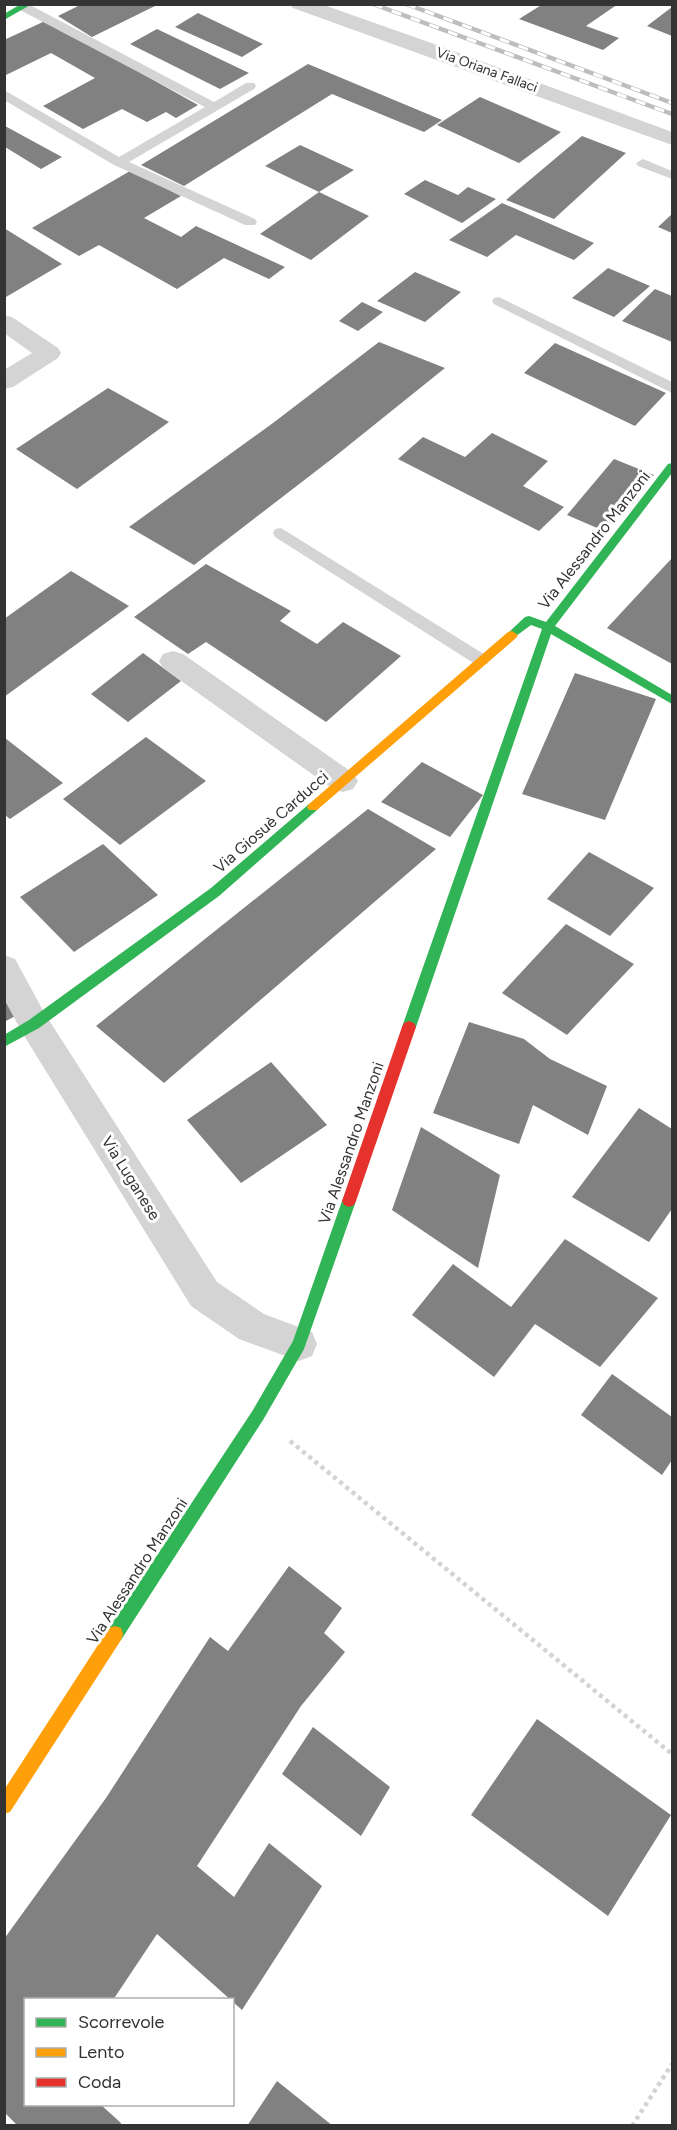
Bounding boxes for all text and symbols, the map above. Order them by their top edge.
street label: Via Oriana Fallaci [434,44,540,96]
street label: Via Alessandro Manzoni [534,467,654,613]
street label: Via Giosuè Carducci [210,767,332,877]
street label: Via Alessandro Manzoni [314,1059,388,1227]
street label: Via Luganese [98,1132,165,1224]
street label: Via Alessandro Manzoni [83,1494,191,1648]
legend [24,1998,234,2106]
text: Scorrevole [78,2011,165,2033]
text: Lento [78,2041,124,2063]
text: Coda [78,2071,121,2093]

